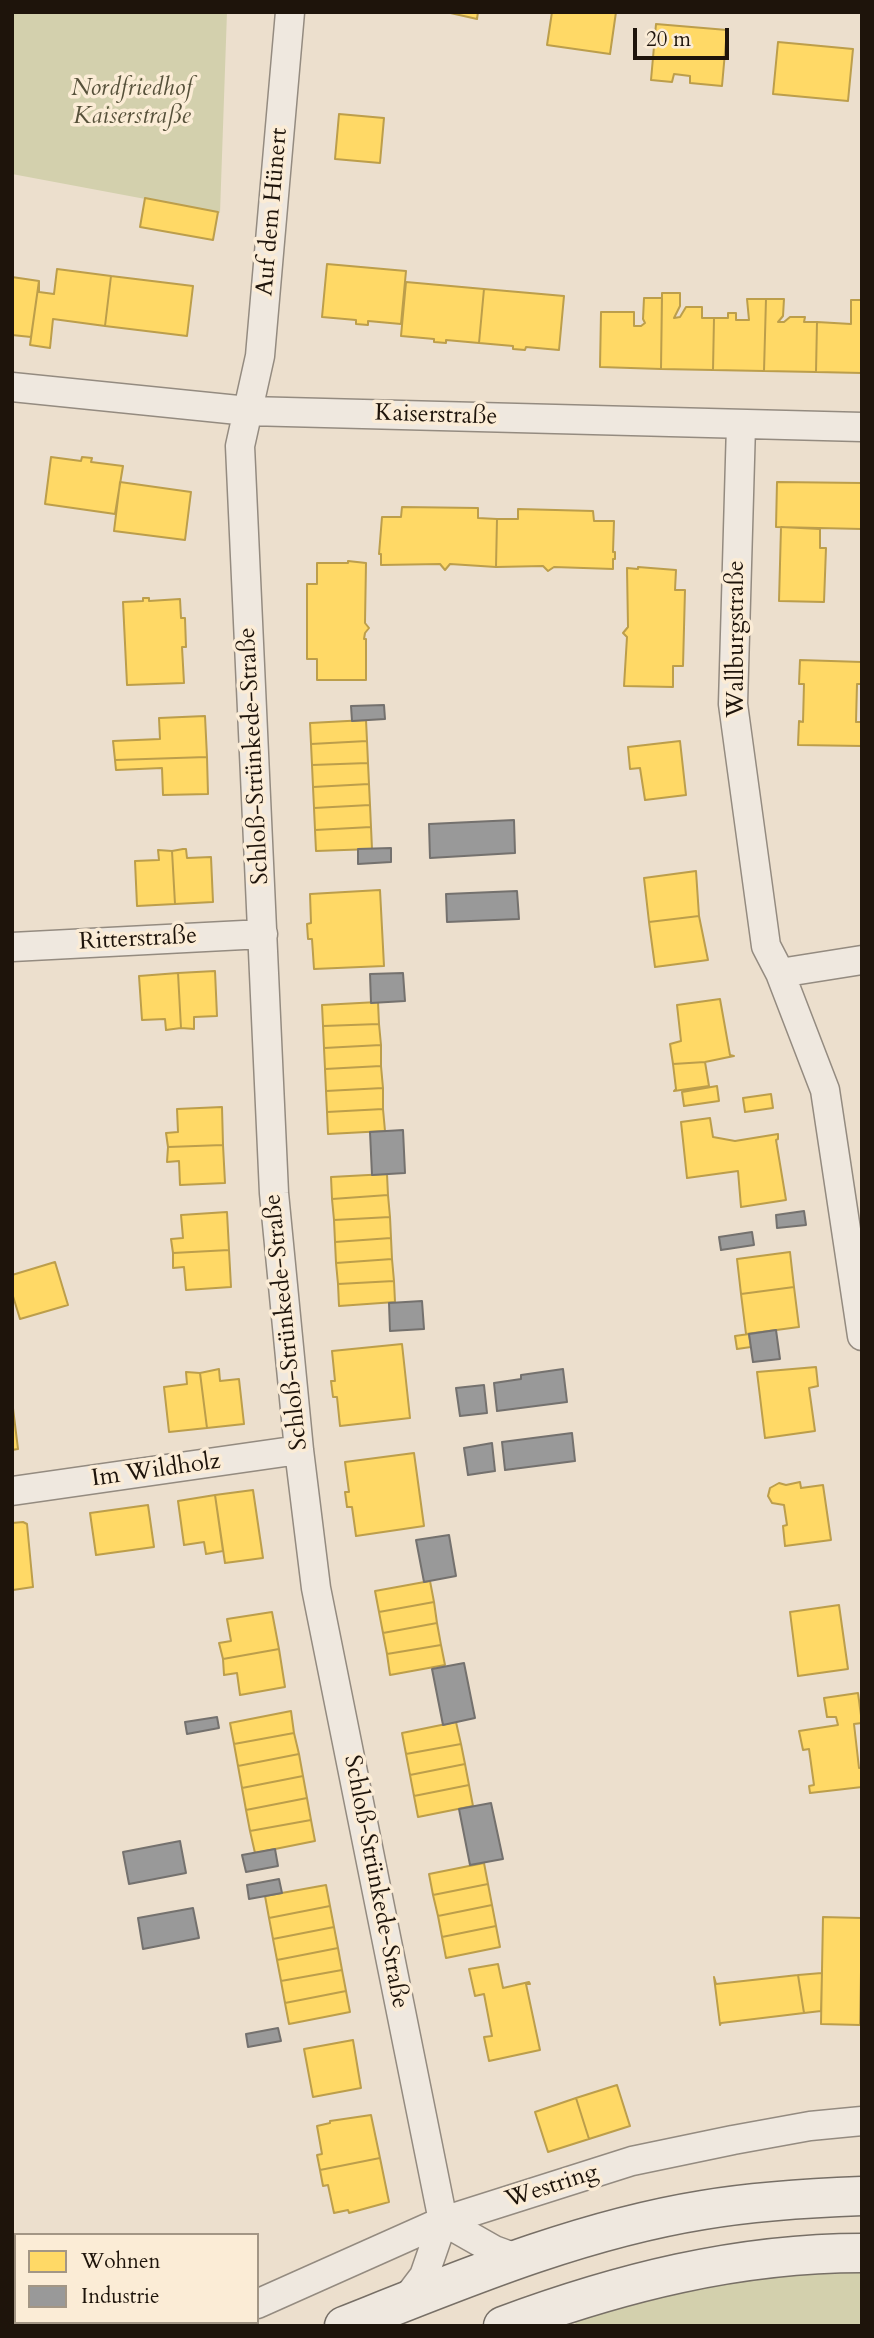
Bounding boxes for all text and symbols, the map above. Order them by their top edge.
scale bar [636,14,732,58]
text: 20 m [646,25,691,54]
park label: Nordfriedhof Kaiserstraße [71,75,193,131]
street label: Auf dem Hünert [251,127,295,297]
street label: Kaiserstraße [374,399,498,433]
street label: Wallburgstraße [723,560,751,718]
street label: Schloß-Strünkede-Straße [234,627,276,885]
street label: Ritterstraße [78,923,198,957]
street label: Schloß-Strünkede-Straße [259,1192,315,1452]
street label: Im Wildholz [90,1448,222,1494]
street label: Schloß-Strünkede-Straße [336,1753,414,2011]
street label: Westring [502,2159,602,2215]
legend [14,2233,259,2324]
text: Wohnen [81,2247,160,2276]
text: Industrie [81,2282,160,2311]

